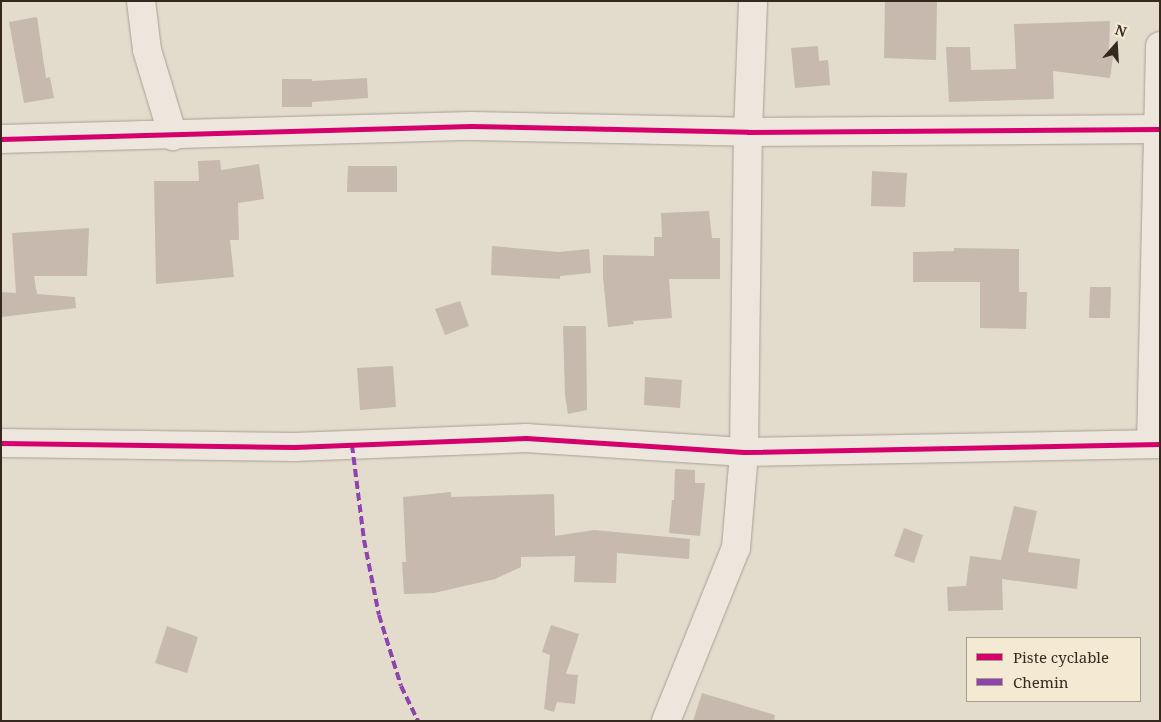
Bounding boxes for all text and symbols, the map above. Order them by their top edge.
north arrow [1091,20,1141,70]
text: N [1113,20,1129,41]
legend [966,637,1141,702]
text: Piste cyclable [1013,647,1109,667]
text: Chemin [1013,672,1068,692]

